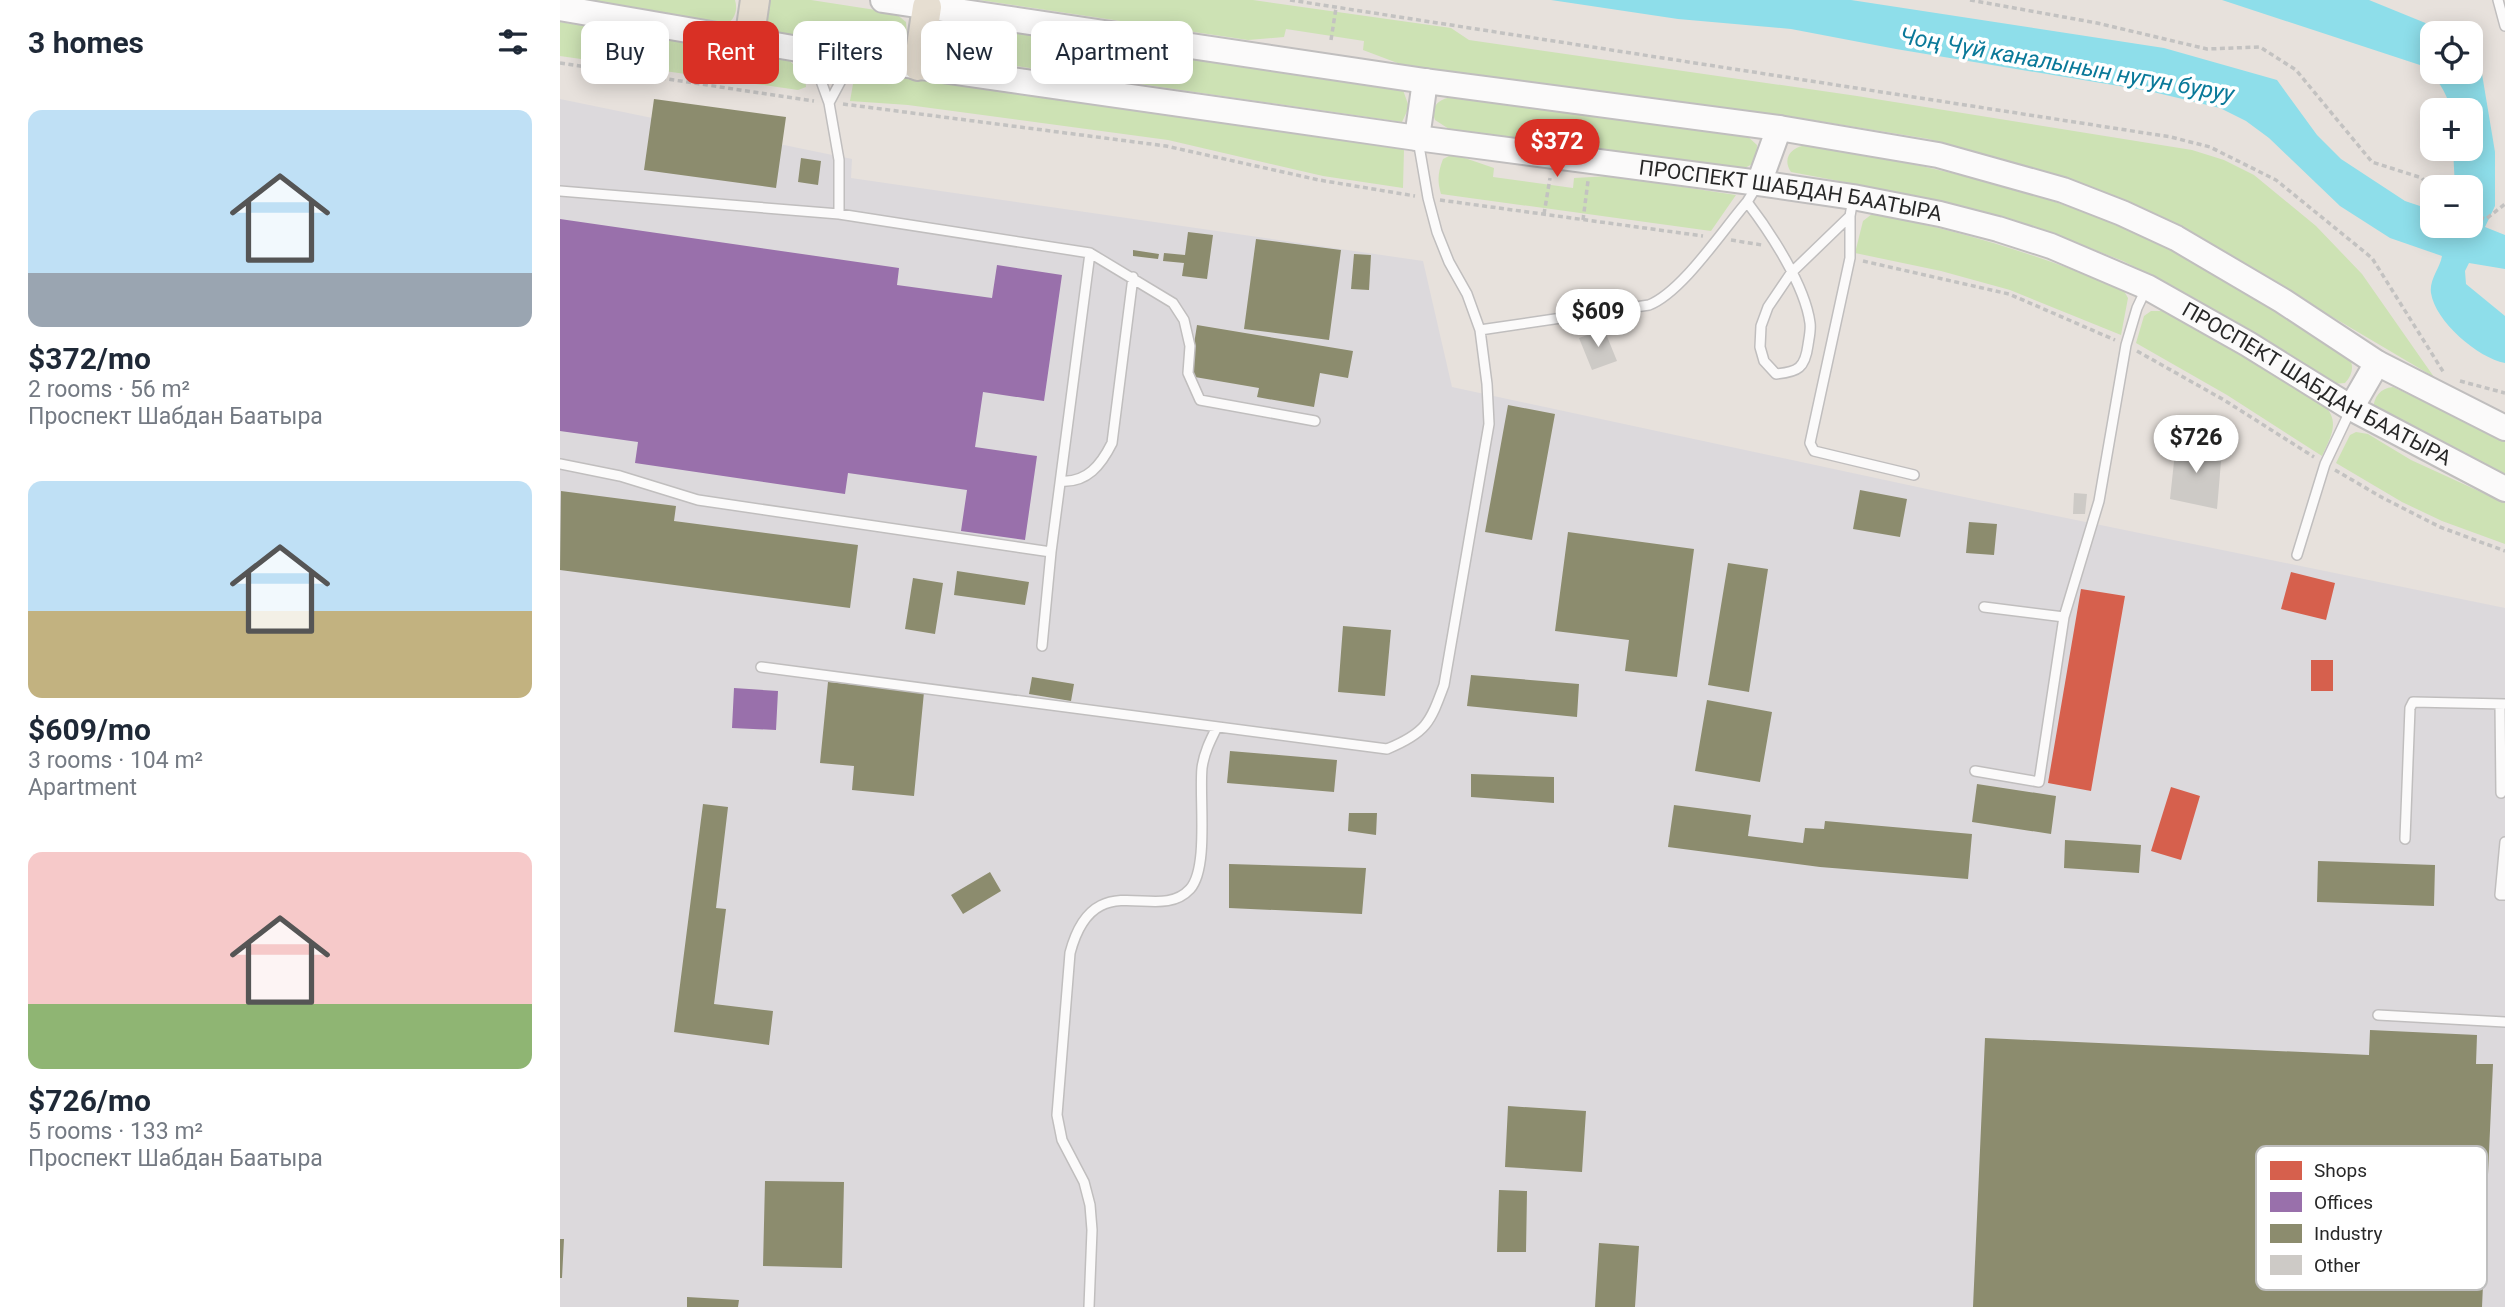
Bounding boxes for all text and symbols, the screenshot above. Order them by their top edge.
chip: Buy [581,21,669,84]
chip: Rent [683,21,779,84]
chip: Filters [793,21,907,84]
chip: New [921,21,1017,84]
chip: Apartment [1031,21,1193,84]
map controls [2420,21,2483,238]
button: locate [2420,21,2483,84]
water label: Чоң Чүй каналынын нугун буруу [1898,22,2238,108]
icon: filters [494,23,532,61]
text: 3 homes [28,25,144,60]
button: + [2420,98,2483,161]
pin: $372 [1516,120,1598,179]
text: $372 [1531,128,1583,155]
icon: home [217,155,343,281]
street label: ПРОСПЕКТ ШАБДАН БААТЫРА [1637,155,1944,226]
button: − [2420,175,2483,238]
pin: $609 [1557,290,1639,349]
street label: ПРОСПЕКТ ШАБДАН БААТЫРА [2178,297,2456,471]
text: $609 [1572,298,1624,325]
text: $372/mo [28,341,151,376]
text: 2 rooms · 56 m² [28,376,190,403]
text: Проспект Шабдан Баатыра [28,403,323,430]
pin: $726 [2155,416,2237,475]
text: $726 [2170,424,2222,451]
icon: home [217,526,343,652]
text: $609/mo [28,712,151,747]
text: 3 rooms · 104 m² [28,747,203,774]
text: Apartment [28,774,137,801]
icon: home [217,897,343,1023]
text: $726/mo [28,1083,151,1118]
text: 5 rooms · 133 m² [28,1118,203,1145]
text: Проспект Шабдан Баатыра [28,1145,323,1172]
legend [2256,1146,2487,1290]
text: Shops [2314,1159,2367,1182]
text: Offices [2314,1191,2373,1214]
text: Industry [2314,1222,2382,1245]
text: Other [2314,1254,2361,1277]

